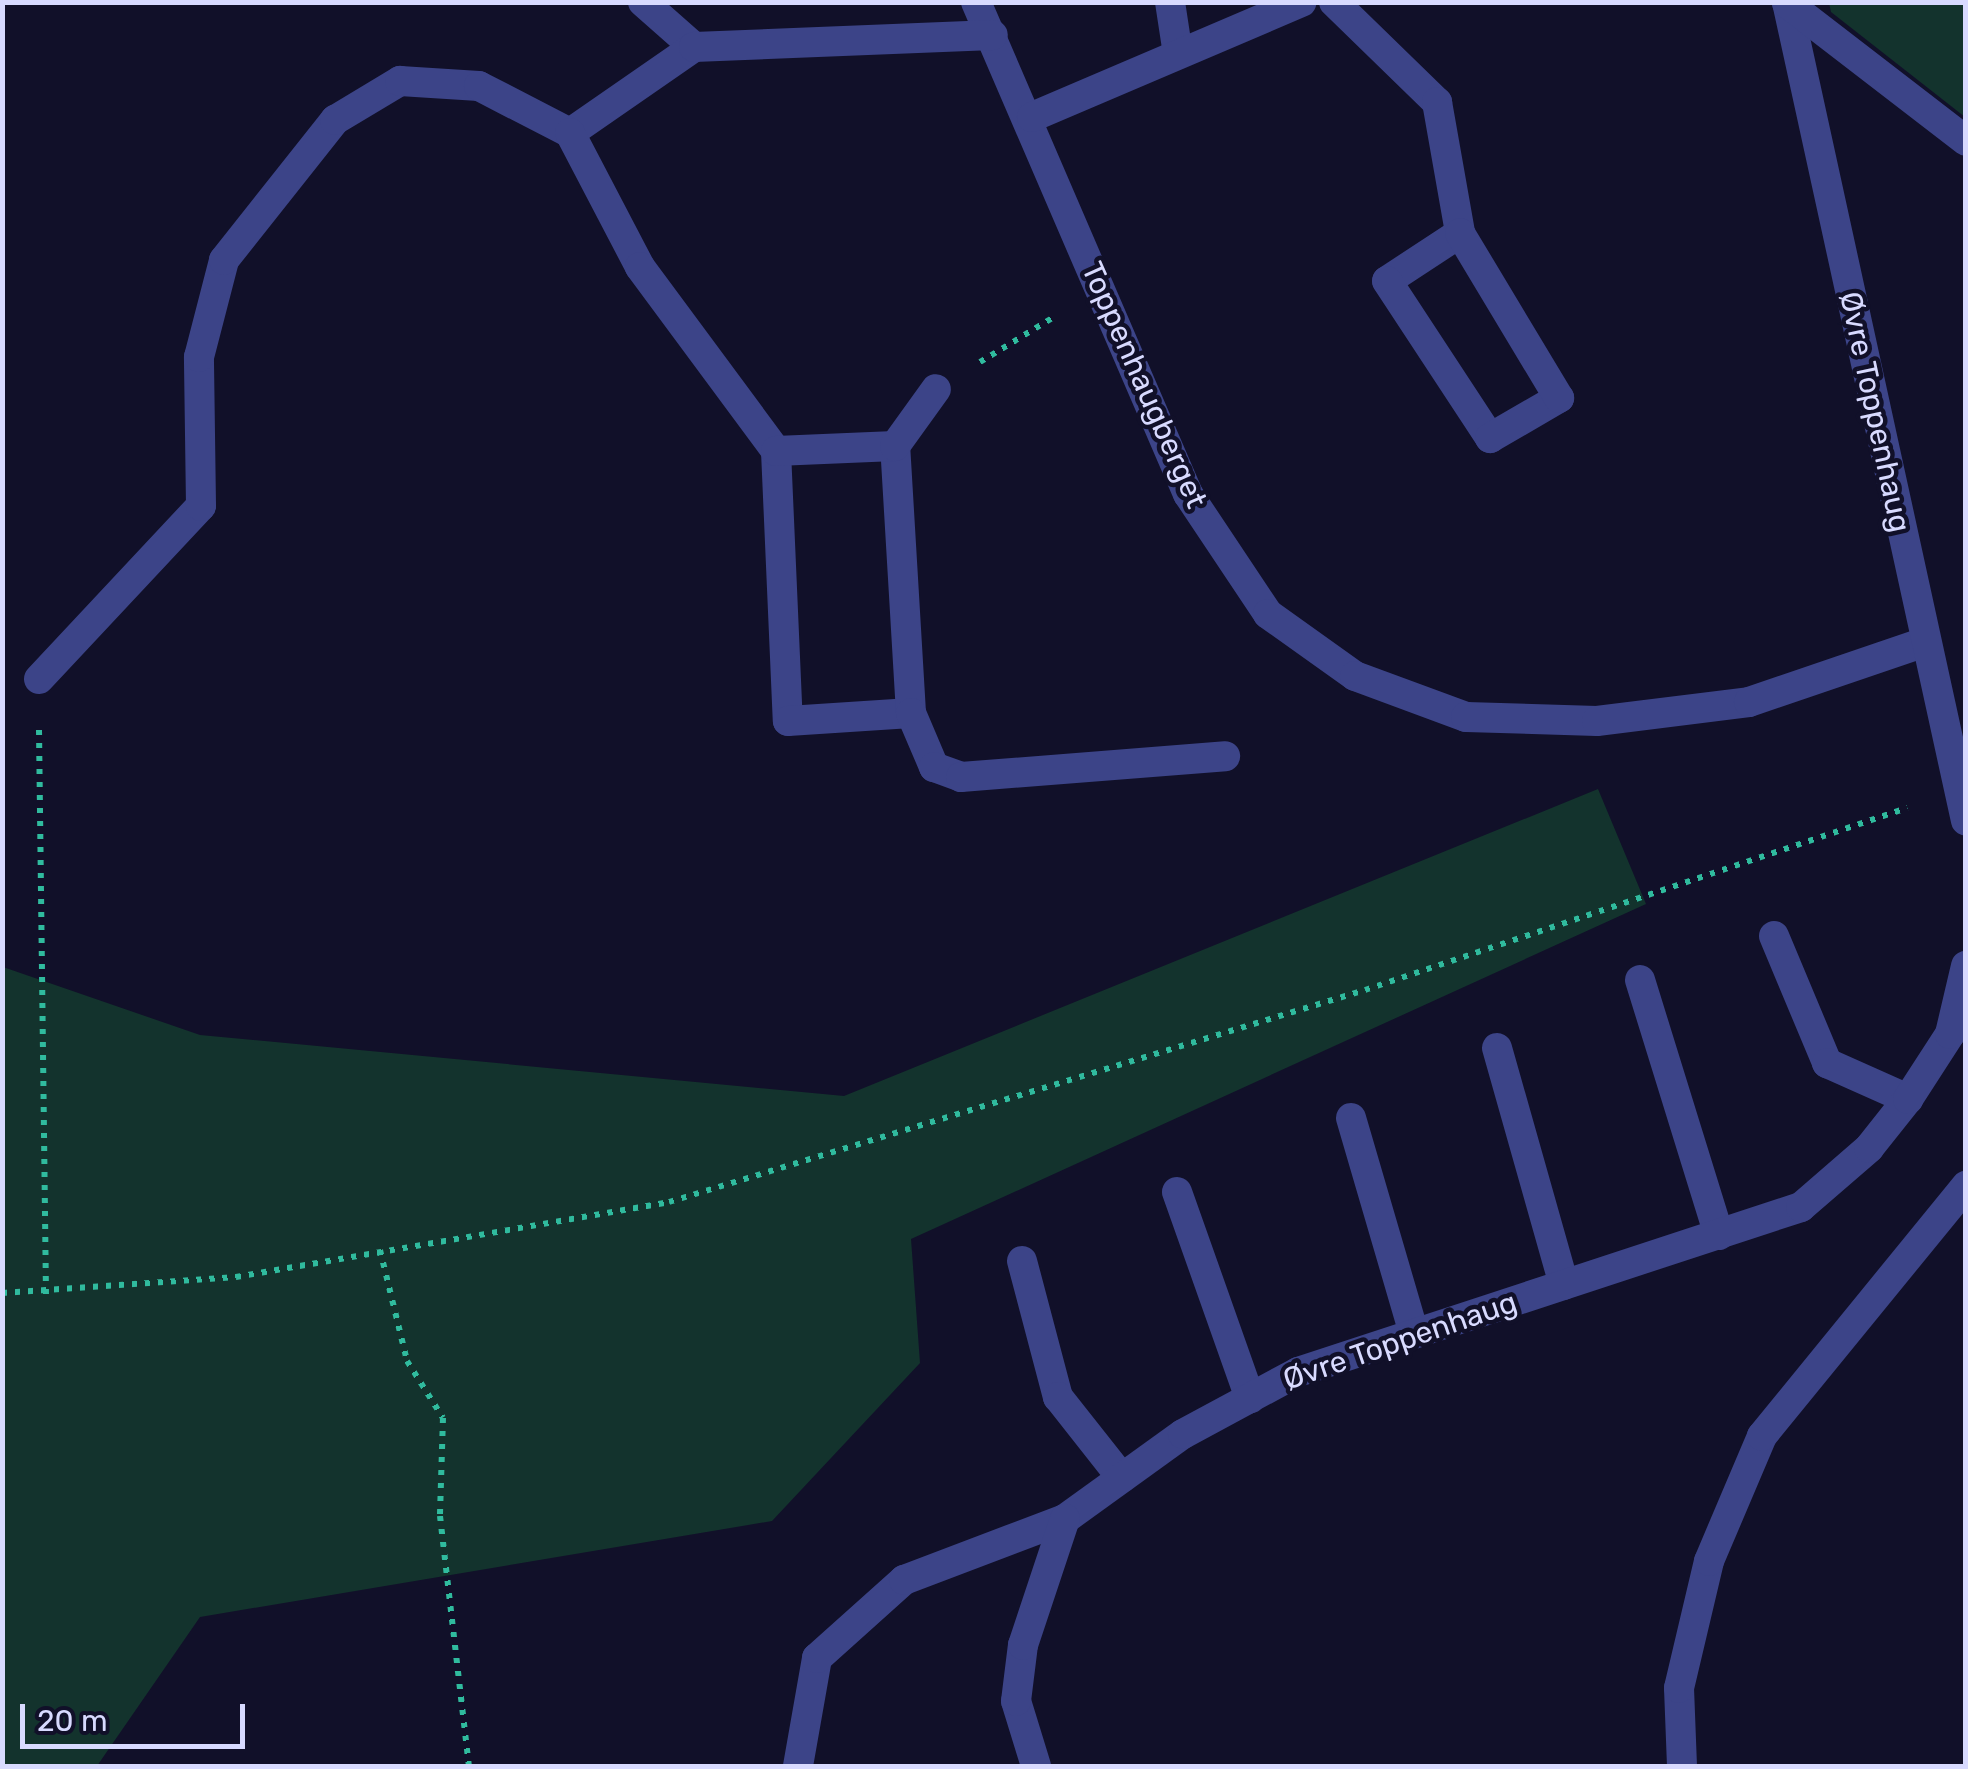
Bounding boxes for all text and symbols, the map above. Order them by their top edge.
street label: Toppenhaugberget [1074,256,1214,514]
street label: Øvre Toppenhaug [1832,288,1918,536]
street label: Øvre Toppenhaug [1278,1284,1522,1398]
scale bar [25,1684,250,1746]
text: 20 m [37,1703,108,1739]

